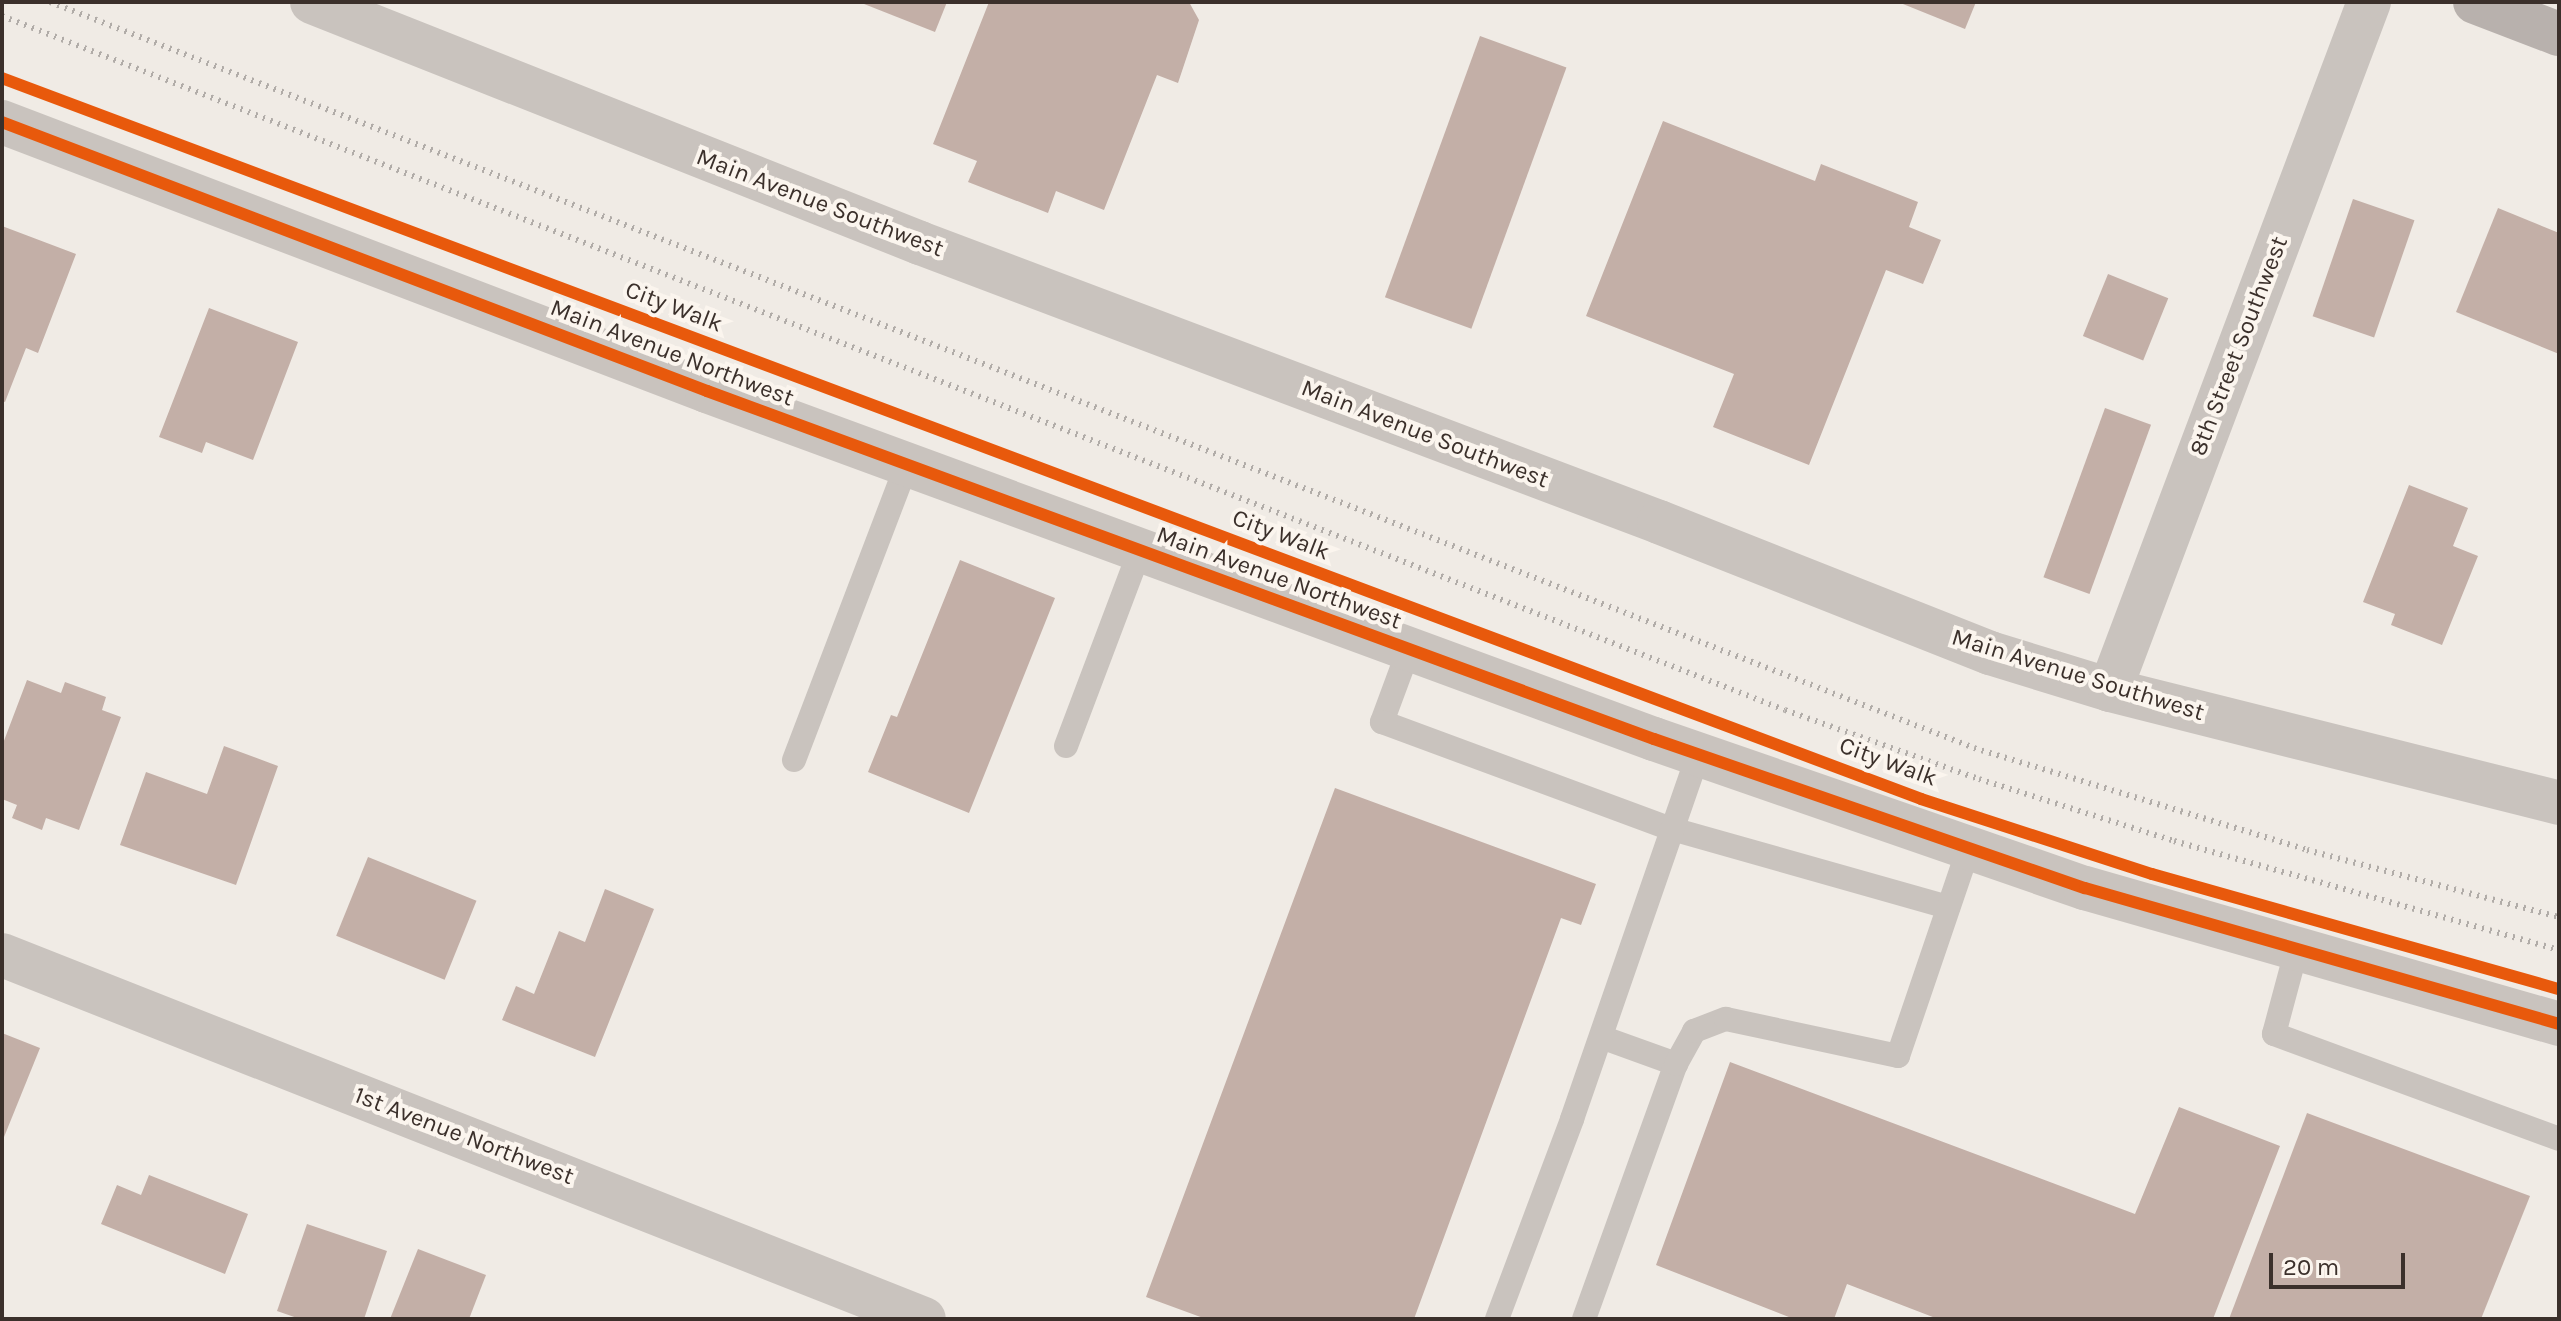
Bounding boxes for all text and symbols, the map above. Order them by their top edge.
street label: Main Avenue Southwest [692,143,948,263]
street label: 8th Street Southwest [2184,232,2294,460]
street label: City Walk [621,275,727,339]
street label: Main Avenue Northwest [546,293,798,413]
street label: Main Avenue Southwest [1297,374,1553,494]
street label: City Walk [1228,503,1334,567]
street label: Main Avenue Northwest [1153,520,1405,636]
street label: Main Avenue Southwest [1948,623,2208,727]
street label: City Walk [1835,731,1941,793]
street label: 1st Avenue Northwest [350,1081,578,1191]
scale bar [2273,1237,2409,1287]
text: 20 m [2283,1253,2339,1281]

